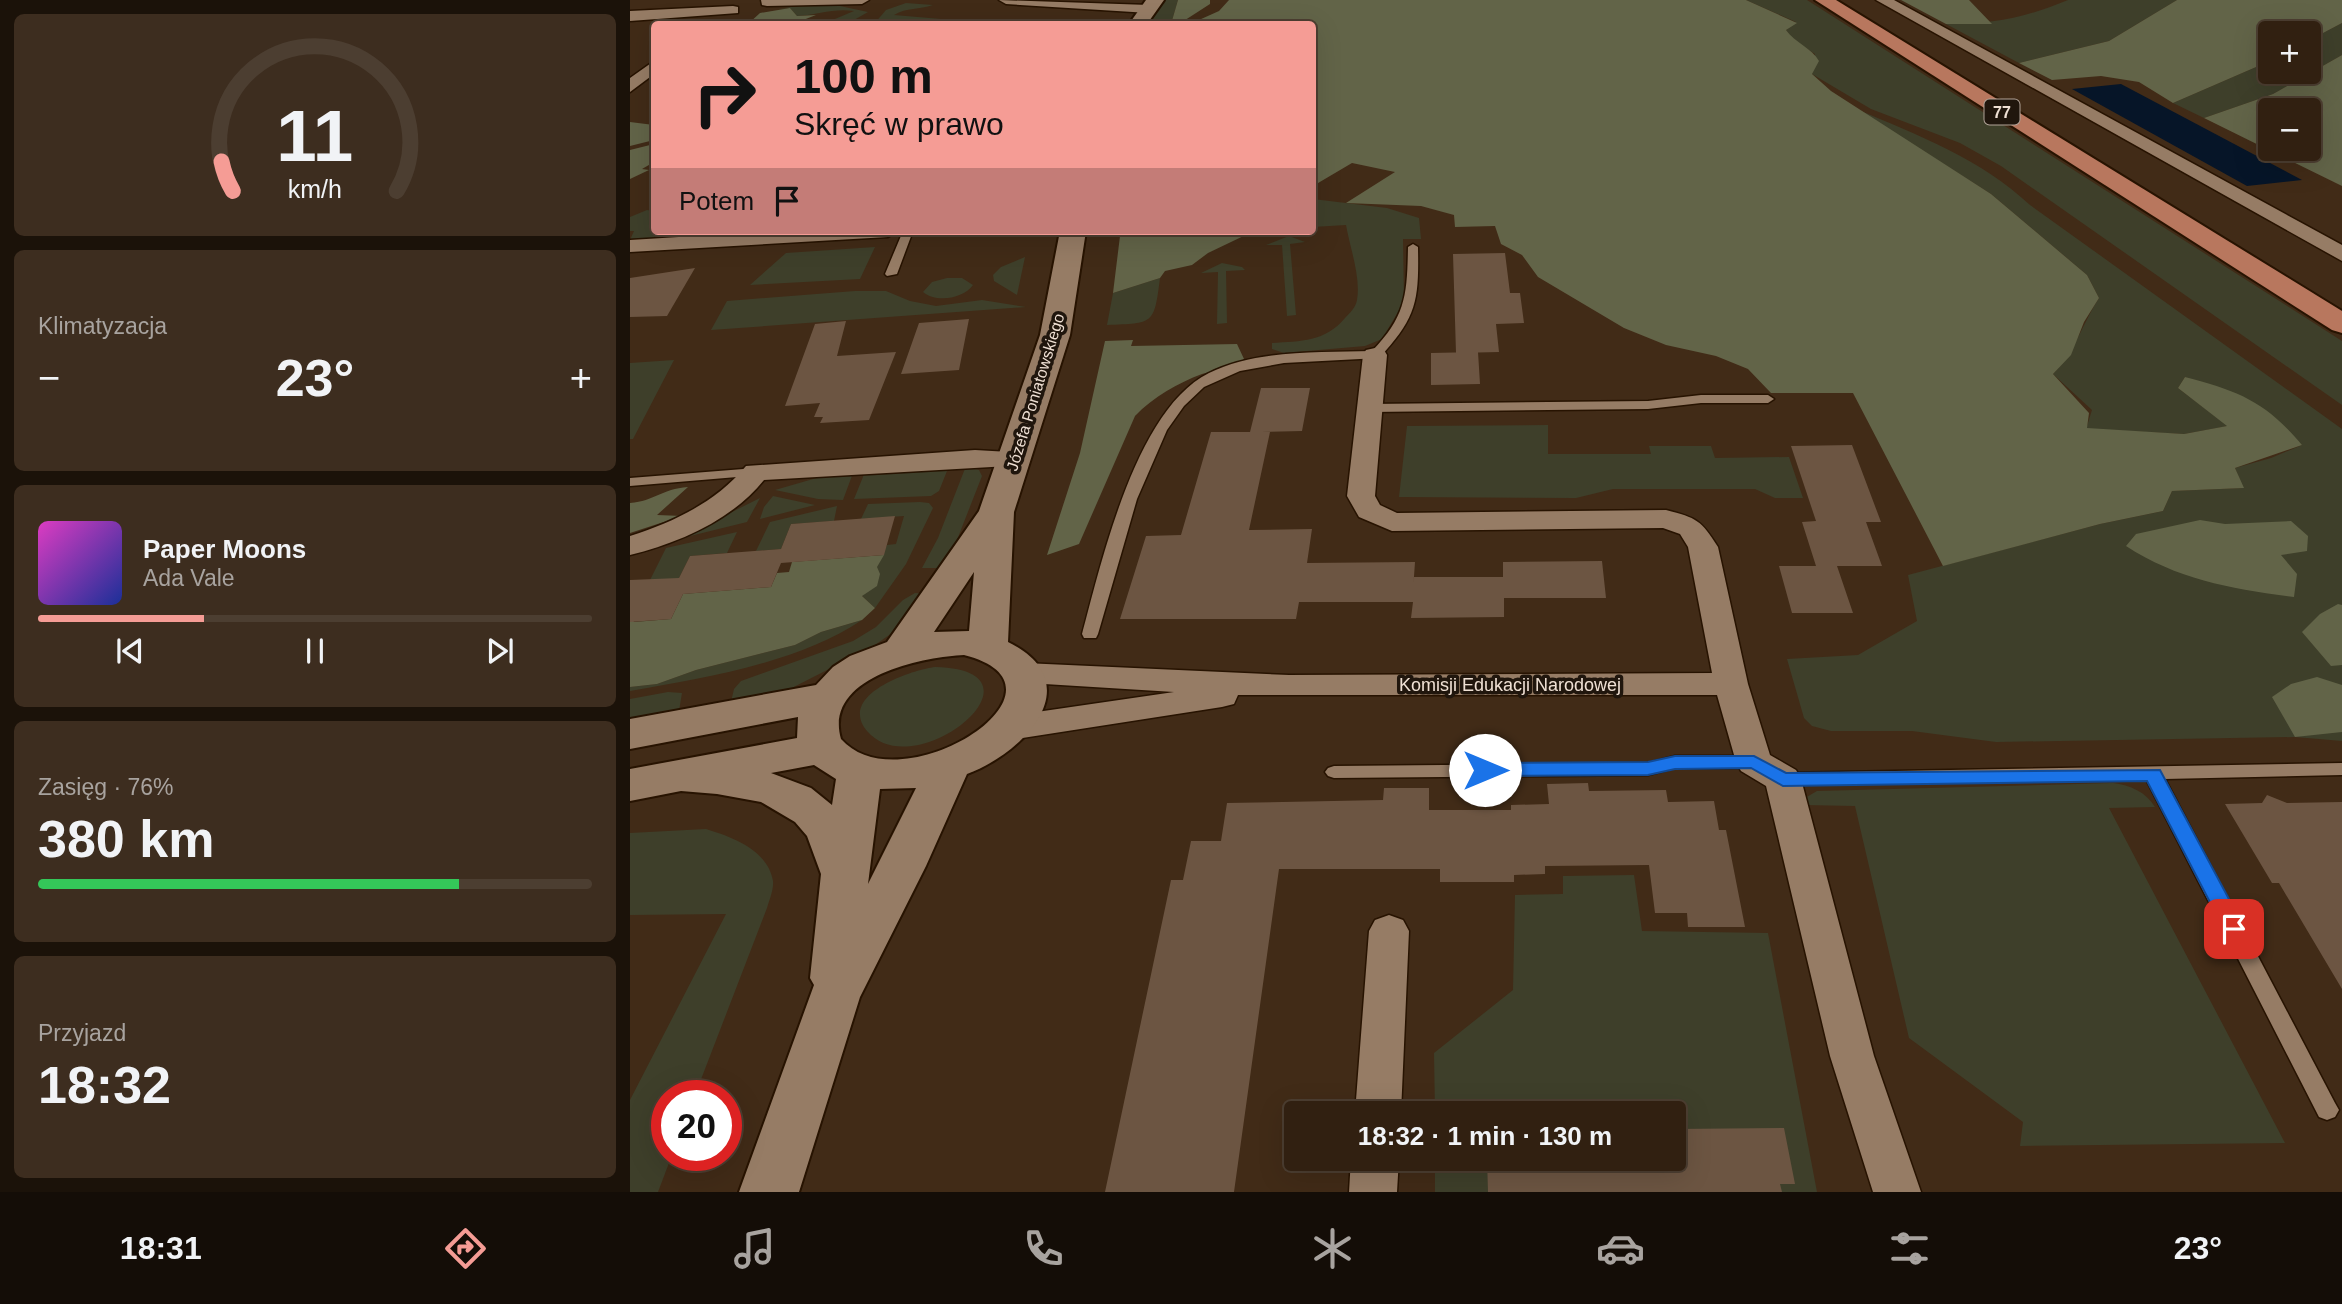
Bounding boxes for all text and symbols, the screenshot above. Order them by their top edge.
map controls [2258,21,2321,161]
button: + [2258,21,2321,84]
icon: right [679,49,770,140]
text: 100 m [794,49,933,103]
text: 11 [277,95,353,176]
button: − [2258,98,2321,161]
road number: 77 [1984,100,2020,124]
text: Skręć w prawo [794,106,1004,142]
text: km/h [288,175,342,203]
icon: arrive [768,182,806,220]
text: Potem [679,186,754,216]
street label: Józefa Poniatowskiego [1003,311,1068,473]
text: Klimatyzacja [38,313,167,339]
text: 23° [276,349,354,407]
text: − [38,357,60,399]
text: + [570,357,592,399]
text: Paper Moons [143,534,306,564]
text: Ada Vale [143,565,235,591]
icon: previous [111,632,149,670]
icon: pause [296,632,334,670]
icon: next [481,632,519,670]
street label: Komisji Edukacji Narodowej [1399,675,1621,695]
position arrow [1448,733,1522,807]
text: Zasięg · 76% [38,774,174,800]
text: 380 km [38,810,214,868]
pin [2204,899,2264,959]
icon: arrive [2215,910,2253,948]
text: Przyjazd [38,1020,126,1046]
text: 18:32 [38,1056,171,1114]
speed limit sign: 20 [651,1080,742,1171]
text: 18:32 · 1 min · 130 m [1358,1121,1612,1151]
icon: directions [441,1224,490,1273]
icon: music [730,1224,779,1273]
icon: phone [1019,1224,1068,1273]
icon: climate [1308,1224,1357,1273]
icon: car [1596,1224,1645,1273]
icon: filters [1885,1224,1934,1273]
text: 18:31 [120,1230,202,1266]
text: 23° [2174,1230,2222,1266]

